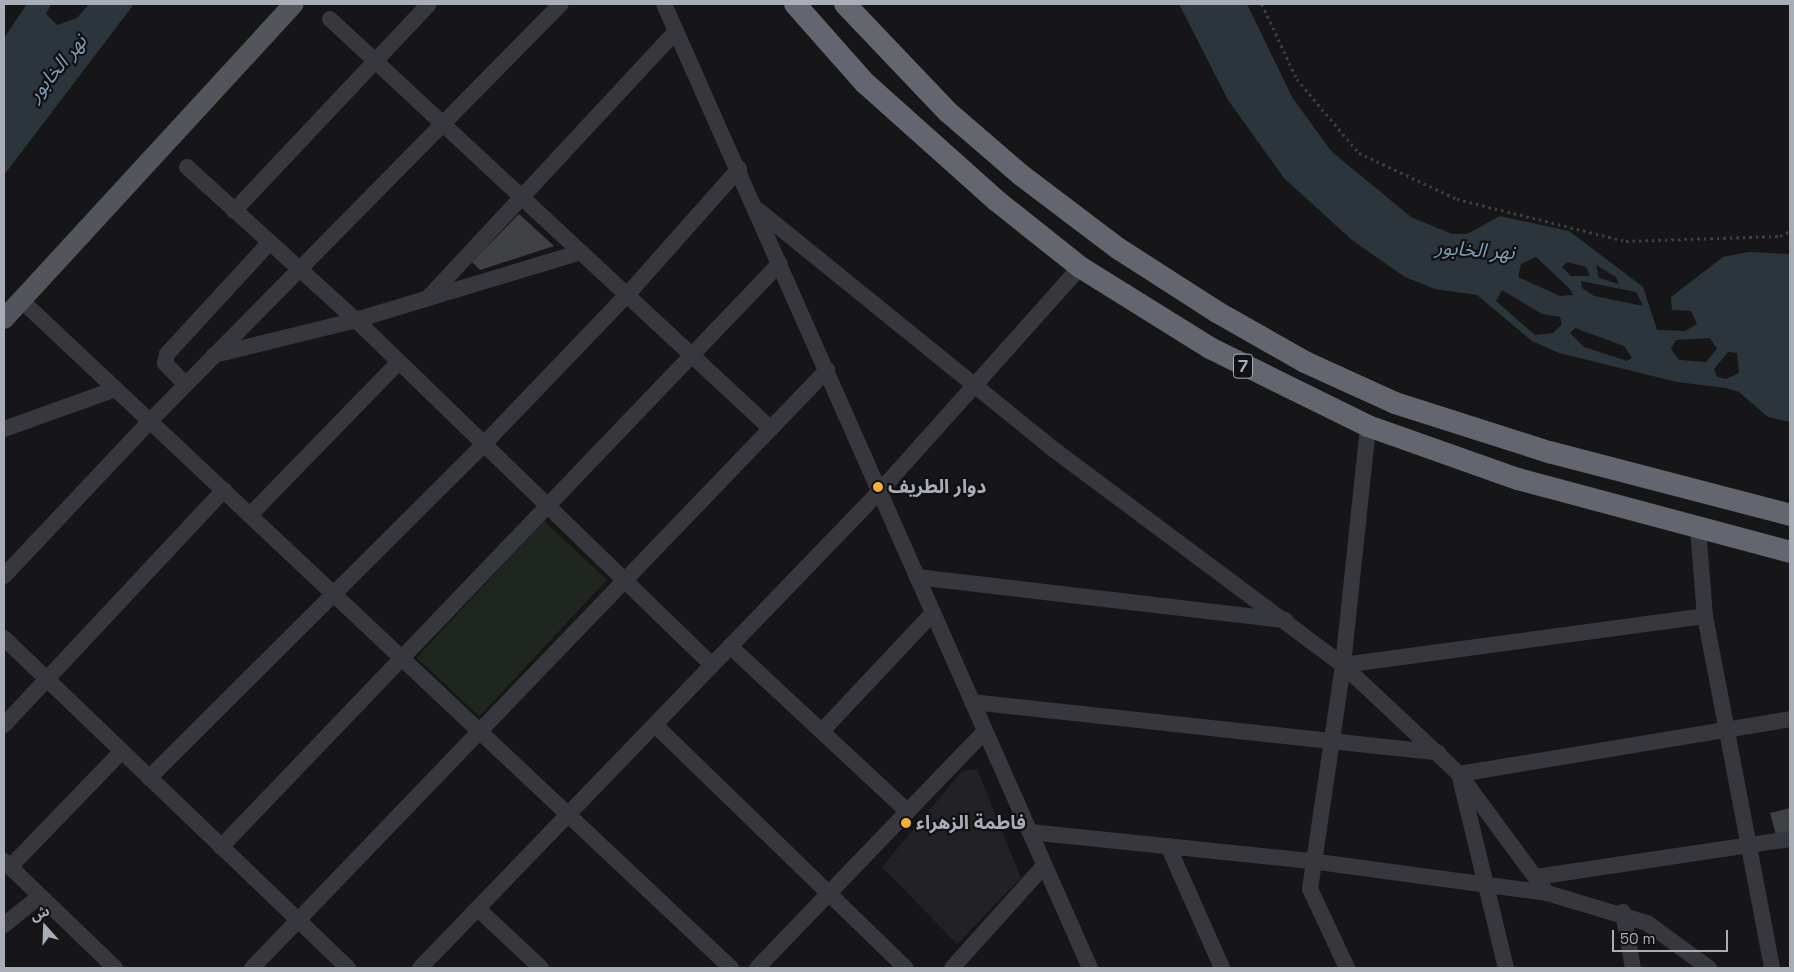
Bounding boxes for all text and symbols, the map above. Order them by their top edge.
water label: نهر الخابور [22,30,92,106]
water label: نهر الخابور [1435,235,1515,265]
road number: 7 [1233,351,1253,382]
place label: دوار الطريف [888,476,986,498]
marker: دوار الطريف [872,481,884,493]
place label: فاطمة الزهراء [916,812,1026,834]
marker: فاطمة الزهراء [900,817,912,829]
text: ش [28,901,52,925]
north arrow [20,902,70,952]
scale bar [1614,920,1730,952]
text: 50 m [1620,929,1655,948]

